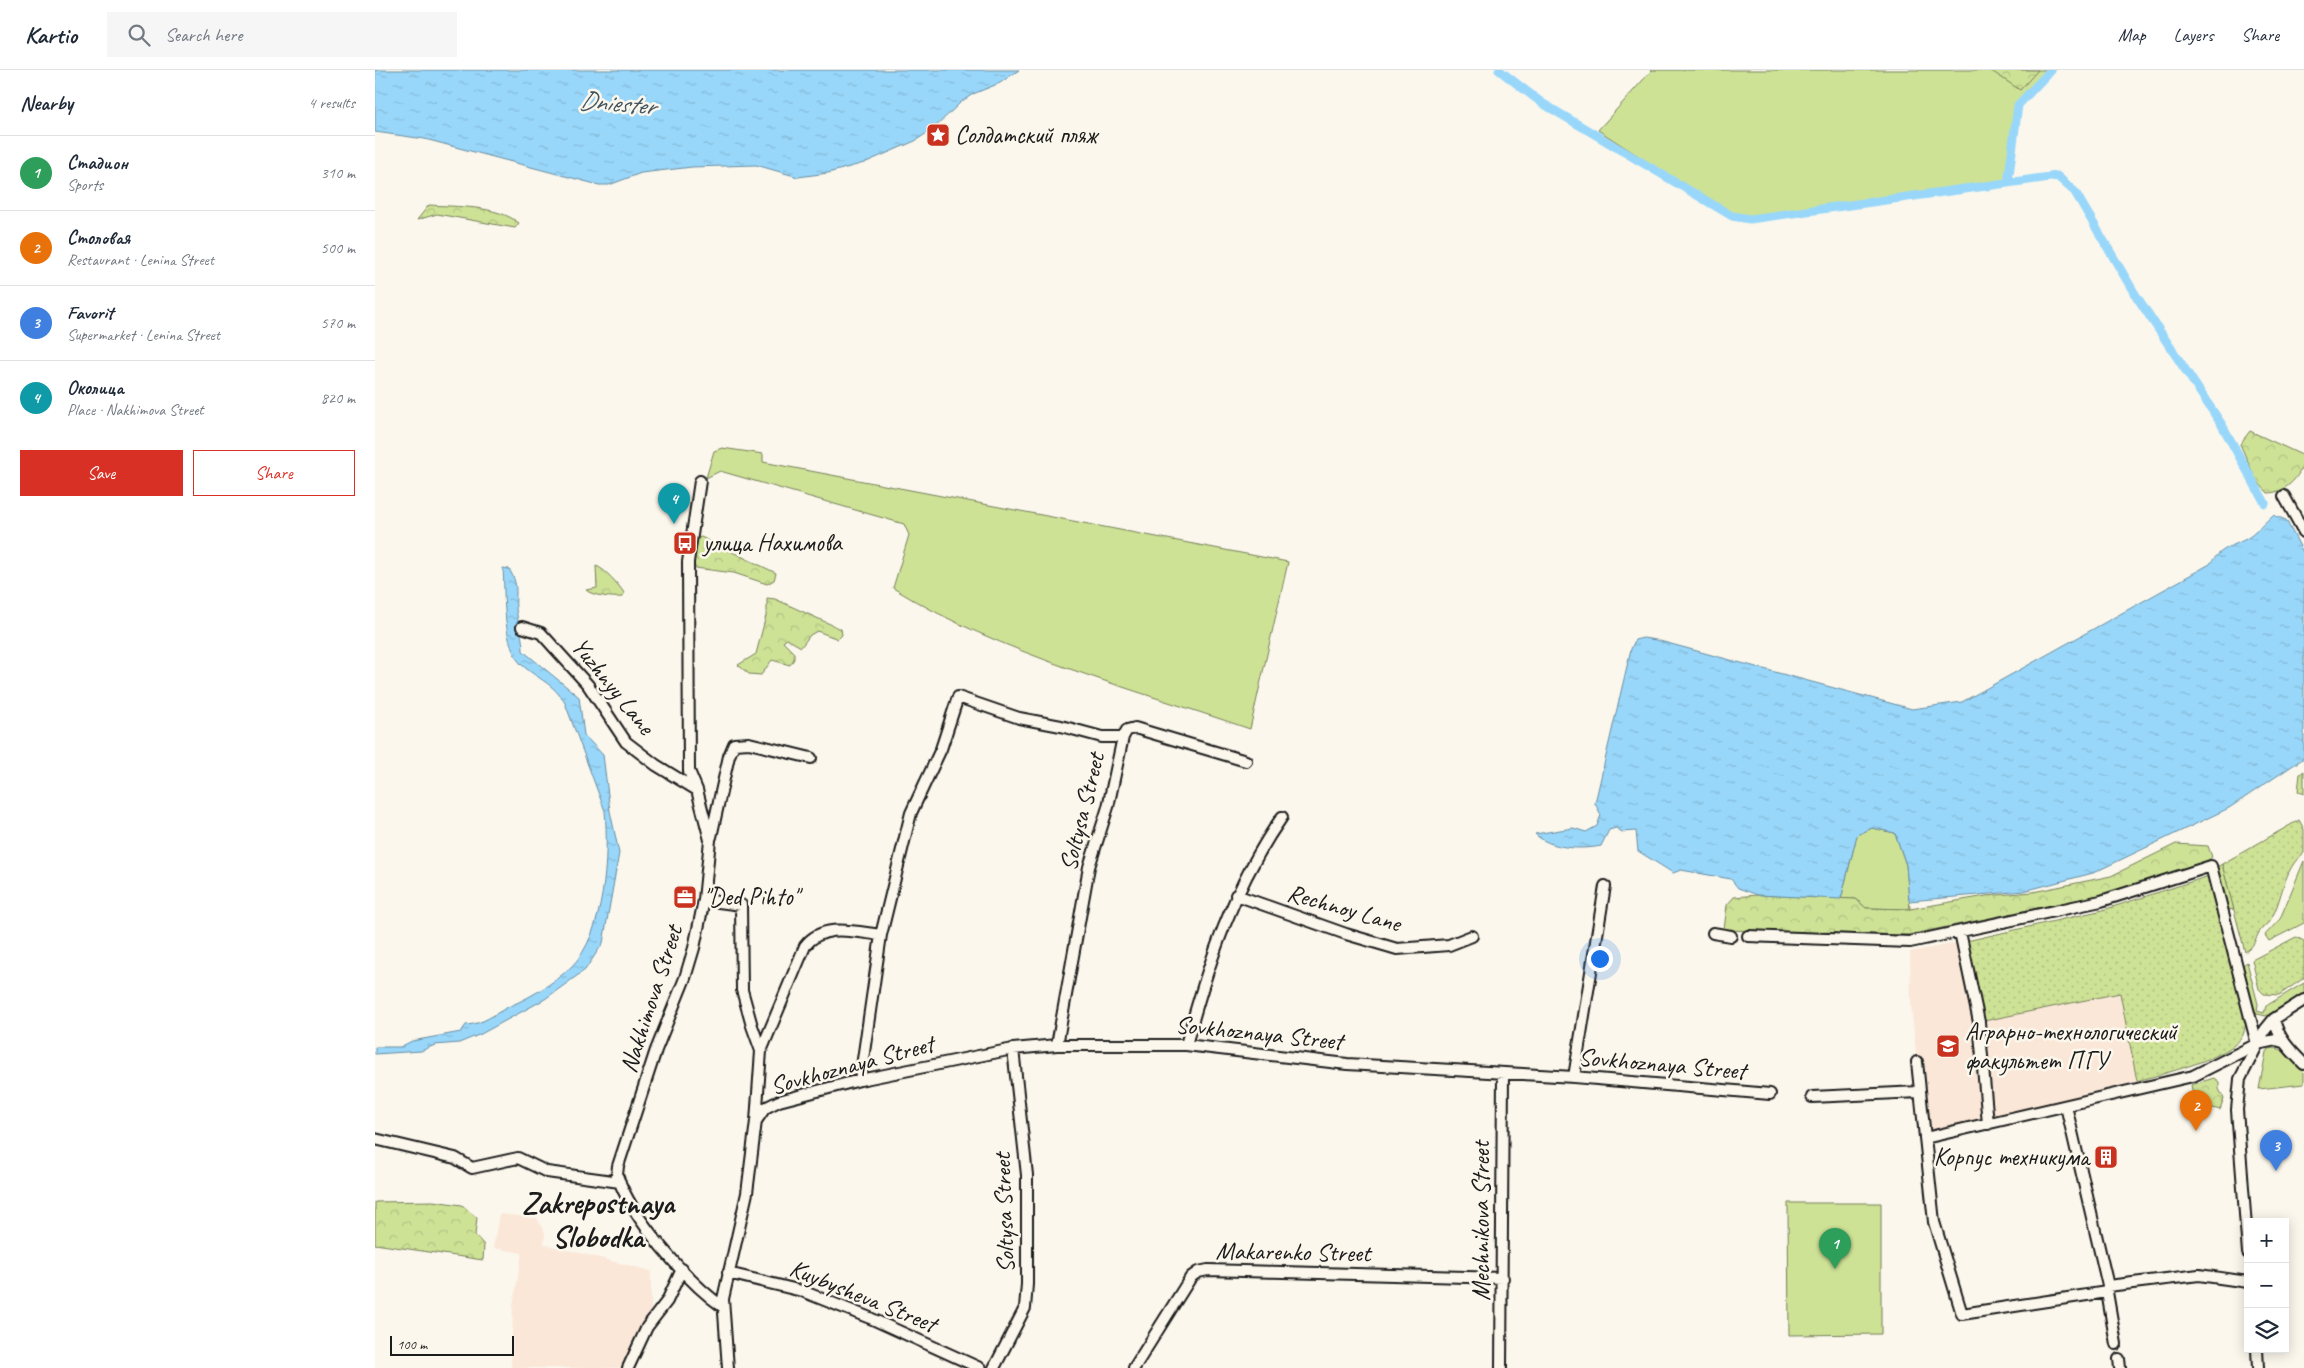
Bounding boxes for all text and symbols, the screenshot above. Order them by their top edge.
search box [107,12,457,57]
text: Kartio [25,20,77,50]
icon: search [125,21,153,49]
text: Search here [165,23,242,47]
text: Map [2118,24,2146,46]
text: Layers [2174,24,2213,46]
text: Share [2241,24,2279,46]
water label: Dniester [578,83,661,123]
text: Nearby [20,90,73,116]
text: 4 results [308,93,355,113]
place label: Солдатский пляж [955,119,1100,151]
place icon: Солдатский пляж [925,122,951,148]
text: Стадион [67,151,128,175]
text: 1 [32,163,40,183]
text: 310 m [321,163,355,183]
text: Sports [67,175,103,195]
text: Столовая [67,226,130,250]
text: 2 [32,238,40,258]
text: 500 m [321,238,355,258]
text: Restaurant · Lenina Street [67,250,214,270]
text: Favorit [67,301,113,325]
text: 3 [32,313,40,333]
text: 570 m [321,313,355,333]
text: Supermarket · Lenina Street [67,325,220,345]
text: Околица [67,376,124,400]
text: 4 [32,388,40,408]
text: 820 m [321,388,355,408]
text: Place · Nakhimova Street [67,400,204,420]
button: Save [20,450,183,496]
button: Share [193,450,355,496]
pin: 4 [658,483,690,524]
place label: улица Нахимова [701,527,844,559]
bus stop icon: улица Нахимова [672,530,698,556]
street label: Yuzhnyy Lane [564,631,663,742]
street label: Soltysa Street [1052,747,1113,874]
street label: Rechnoy Lane [1284,877,1406,940]
place label: "Ded Pihto" [703,881,804,913]
office icon: "Ded Pihto" [672,884,698,910]
street label: Nakhimova Street [612,919,691,1077]
your location [1587,946,1613,972]
street label: Sovkhoznaya Street [1174,1008,1348,1058]
place label: Аграрно-технологический факультет ПГУ [1965,1016,2179,1077]
street label: Sovkhoznaya Street [767,1027,941,1102]
school or university icon: Аграрно-технологический факультет ПГУ [1935,1033,1961,1059]
street label: Sovkhoznaya Street [1577,1041,1751,1088]
pin: 2 [2180,1090,2212,1131]
pin: 3 [2260,1130,2292,1171]
street label: Mechnikova Street [1465,1139,1497,1301]
place label: Корпус техникума [1934,1141,2092,1173]
building icon: Корпус техникума [2093,1144,2119,1170]
street label: Soltysa Street [986,1150,1022,1274]
district label: Zakrepostnaya Slobodka [522,1184,677,1256]
map controls [2244,1218,2289,1353]
button: + [2244,1218,2289,1263]
pin: 1 [1819,1228,1851,1269]
street label: Makarenko Street [1215,1235,1373,1269]
street label: Kuybysheva Street [785,1252,944,1341]
button: − [2244,1263,2289,1308]
button: layers [2244,1308,2289,1353]
scale bar [390,1333,514,1356]
text: 100 m [397,1336,427,1353]

